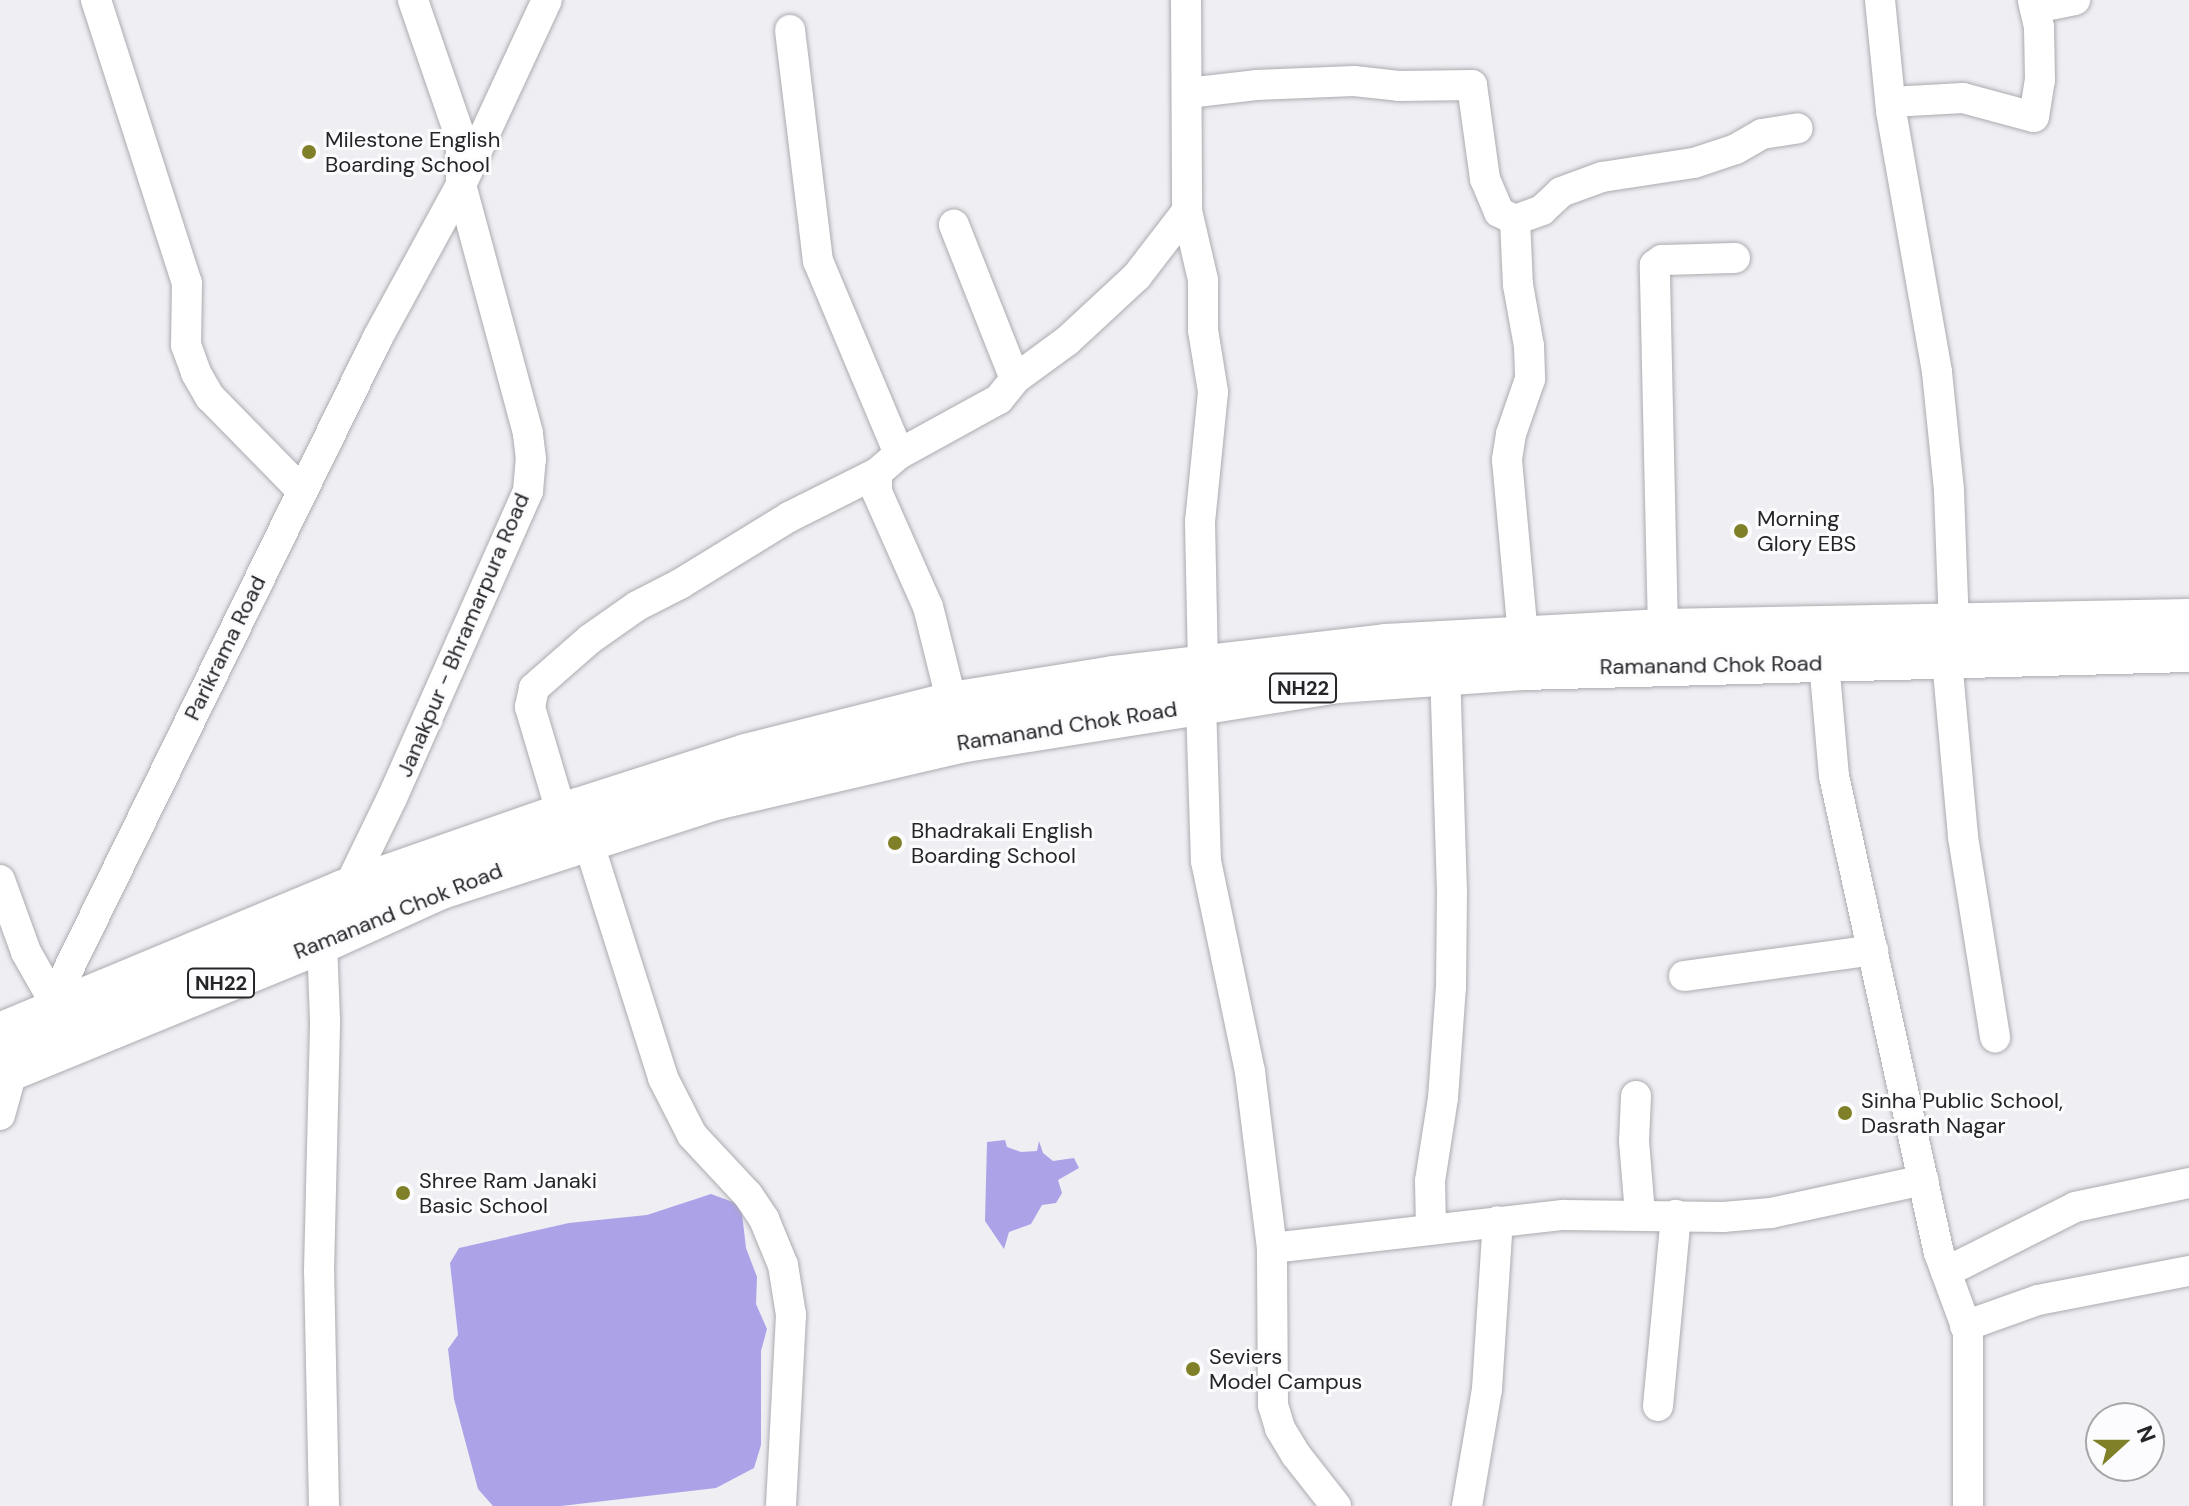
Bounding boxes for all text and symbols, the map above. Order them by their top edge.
place label: Milestone English Boarding School [325,126,500,178]
marker: Milestone English Boarding School [300,143,318,161]
street label: Janakpur - Bhramarpura Road [391,489,535,781]
place label: Morning Glory EBS [1757,505,1856,556]
marker: Morning Glory EBS [1732,522,1750,540]
street label: Parikrama Road [179,571,271,725]
street label: Ramanand Chok Road [1599,650,1823,680]
road number: NH22 [1269,672,1337,704]
street label: Ramanand Chok Road [955,696,1179,756]
place label: Bhadrakali English Boarding School [911,817,1093,868]
marker: Bhadrakali English Boarding School [886,834,904,852]
street label: Ramanand Chok Road [290,857,506,965]
road number: NH22 [187,967,255,999]
place label: Sinha Public School, Dasrath Nagar [1861,1087,2063,1138]
marker: Sinha Public School, Dasrath Nagar [1836,1104,1854,1122]
place label: Shree Ram Janaki Basic School [419,1167,597,1218]
marker: Shree Ram Janaki Basic School [394,1184,412,1202]
place label: Seviers Model Campus [1209,1343,1362,1394]
marker: Seviers Model Campus [1184,1360,1202,1378]
north arrow [2085,1402,2165,1482]
text: N [2130,1421,2162,1447]

